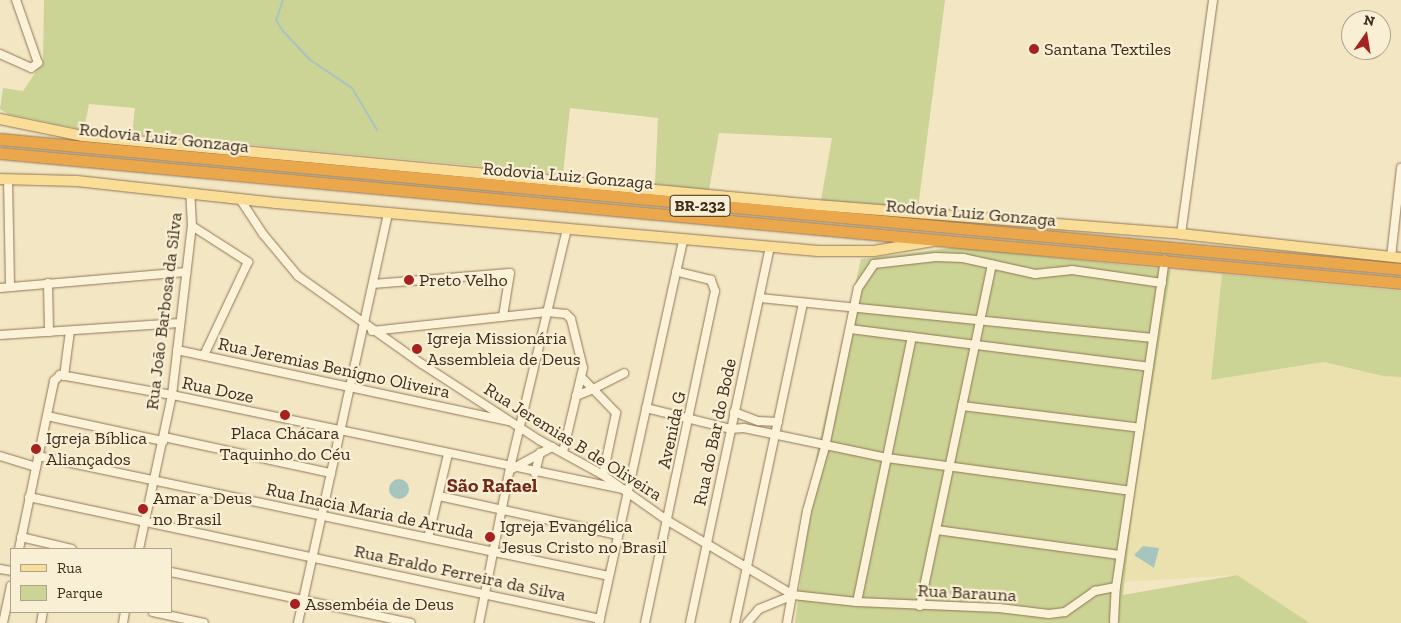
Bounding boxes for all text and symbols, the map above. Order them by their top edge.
north arrow [1341,10,1391,60]
text: N [1362,11,1376,30]
place label: Santana Textiles [1044,38,1171,60]
marker: Santana Textiles [1028,43,1040,55]
street label: Rodovia Luiz Gonzaga [78,118,250,158]
street label: Rodovia Luiz Gonzaga [482,158,654,194]
road number: BR-232 [669,192,731,220]
street label: Rodovia Luiz Gonzaga [885,195,1057,231]
street label: Rua João Barbosa da Silva [141,211,187,411]
place label: Preto Velho [419,269,508,291]
marker: Preto Velho [403,274,415,286]
place label: Igreja Missionária Assembleia de Deus [427,328,581,370]
street label: Rua Jeremias Benígno Oliveira [216,333,452,403]
marker: Igreja Missionária Assembleia de Deus [411,343,423,355]
street label: Rua do Bar do Bode [689,356,741,508]
street label: Rua Doze [180,372,256,408]
street label: Rua Jeremias B de Oliveira [480,378,666,506]
street label: Avenida G [653,389,691,471]
marker: Placa Chácara Taquinho do Céu [279,409,291,421]
place label: Placa Chácara Taquinho do Céu [219,423,351,466]
place label: Igreja Bíblica Aliançados [46,428,147,470]
marker: Igreja Bíblica Aliançados [30,443,42,455]
district label: São Rafael [447,473,537,497]
street label: Rua Inacia Maria de Arruda [264,478,476,544]
place label: Amar a Deus no Brasil [153,488,252,530]
marker: Amar a Deus no Brasil [137,503,149,515]
place label: Igreja Evangélica Jesus Cristo no Brasil [500,516,667,558]
marker: Igreja Evangélica Jesus Cristo no Brasil [484,531,496,543]
street label: Rua Eraldo Ferreira da Silva [352,540,568,606]
legend [10,548,172,613]
text: Rua [57,559,82,577]
street label: Rua Barauna [917,580,1017,606]
text: Parque [57,584,103,602]
place label: Assembéia de Deus [305,593,454,615]
marker: Assembéia de Deus [289,598,301,610]

